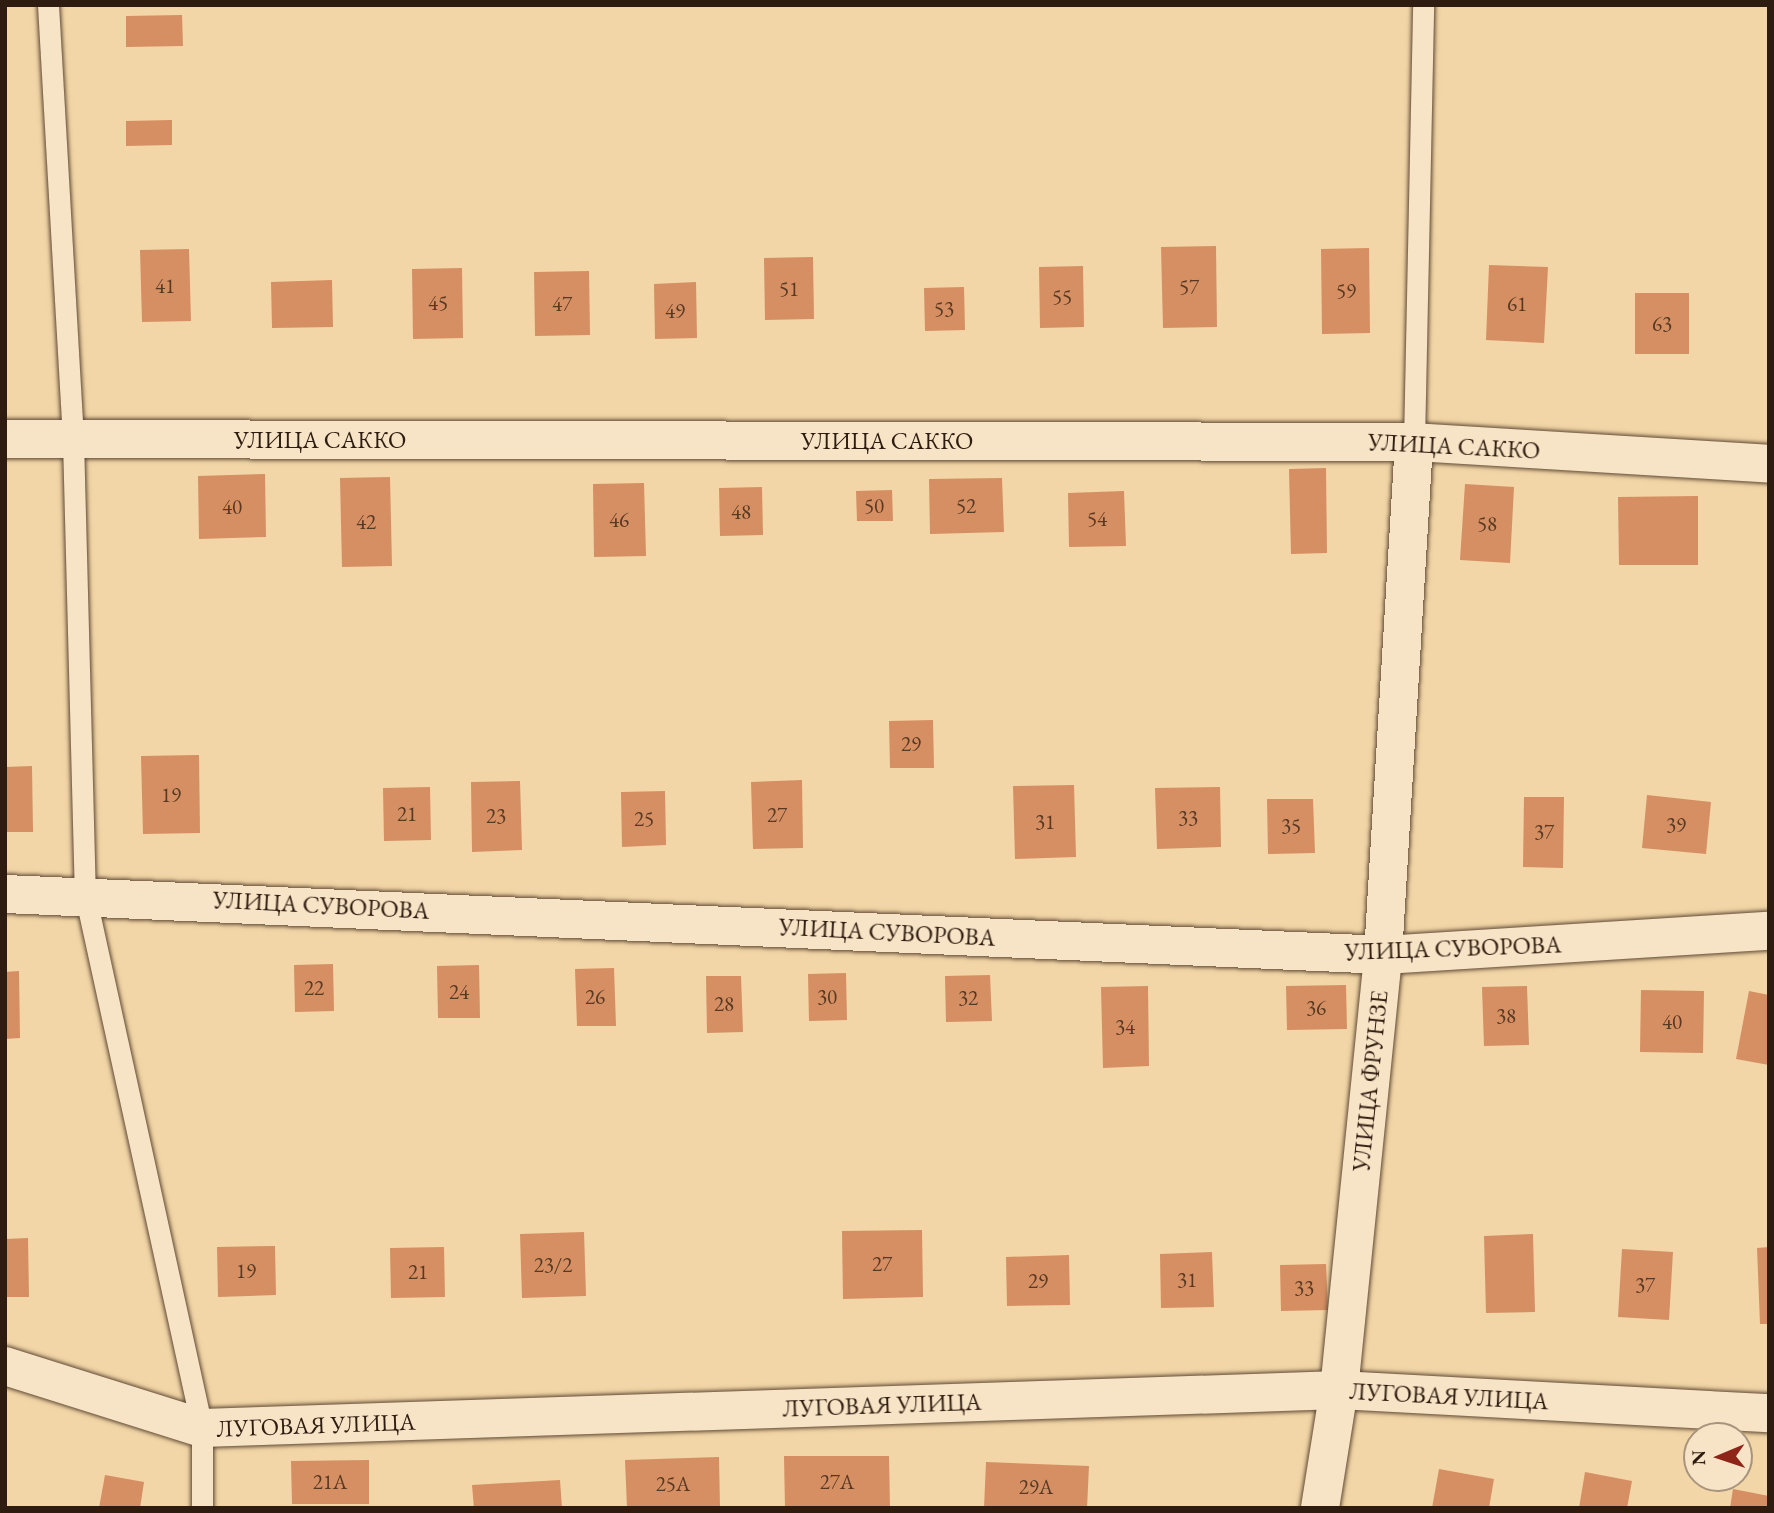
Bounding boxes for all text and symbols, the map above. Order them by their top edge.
house number: 41 [155,273,175,299]
house number: 57 [1179,274,1199,300]
house number: 51 [779,276,799,302]
house number: 59 [1336,278,1356,304]
house number: 55 [1052,284,1072,310]
house number: 45 [428,290,448,316]
house number: 47 [552,291,572,317]
house number: 61 [1507,291,1527,317]
house number: 53 [934,296,954,322]
house number: 49 [665,298,685,324]
house number: 63 [1652,311,1672,337]
street label: УЛИЦА САККО [234,426,406,454]
street label: УЛИЦА САККО [801,427,973,455]
street label: УЛИЦА САККО [1367,427,1541,465]
house number: 50 [864,493,884,519]
house number: 52 [956,493,976,519]
house number: 40 [222,494,242,520]
house number: 48 [731,499,751,525]
house number: 54 [1087,506,1107,532]
house number: 46 [609,507,629,533]
house number: 42 [356,509,376,535]
house number: 58 [1477,511,1497,537]
house number: 29 [901,731,921,757]
house number: 19 [161,782,181,808]
house number: 21 [397,801,417,827]
house number: 27 [767,802,787,828]
house number: 23 [486,803,506,829]
house number: 33 [1178,805,1198,831]
house number: 25 [634,806,654,832]
house number: 31 [1035,809,1055,835]
house number: 39 [1666,812,1686,838]
house number: 35 [1281,813,1301,839]
house number: 37 [1534,819,1554,845]
street label: УЛИЦА СУВОРОВА [212,885,430,925]
street label: УЛИЦА СУВОРОВА [778,912,996,952]
street label: УЛИЦА СУВОРОВА [1344,930,1562,966]
house number: 22 [304,975,324,1001]
house number: 24 [449,979,469,1005]
house number: 26 [585,984,605,1010]
house number: 30 [817,984,837,1010]
house number: 32 [958,985,978,1011]
street label: УЛИЦА ФРУНЗЕ [1346,989,1394,1173]
house number: 28 [714,991,734,1017]
house number: 36 [1306,995,1326,1021]
house number: 38 [1496,1003,1516,1029]
house number: 40 [1662,1009,1682,1035]
house number: 34 [1115,1014,1135,1040]
house number: 27 [872,1251,892,1277]
house number: 23/2 [534,1252,572,1278]
house number: 19 [236,1258,256,1284]
house number: 21 [408,1259,428,1285]
house number: 31 [1177,1267,1197,1293]
house number: 29 [1028,1268,1048,1294]
house number: 37 [1635,1272,1655,1298]
house number: 33 [1294,1275,1314,1301]
street label: ЛУГОВАЯ УЛИЦА [1349,1376,1549,1416]
street label: ЛУГОВАЯ УЛИЦА [782,1387,982,1423]
street label: ЛУГОВАЯ УЛИЦА [216,1407,416,1443]
north arrow [1683,1422,1753,1492]
text: N [1686,1450,1711,1466]
house number: 21А [313,1469,347,1495]
house number: 27А [820,1469,854,1495]
house number: 25А [656,1471,690,1497]
house number: 29А [1019,1474,1053,1500]

